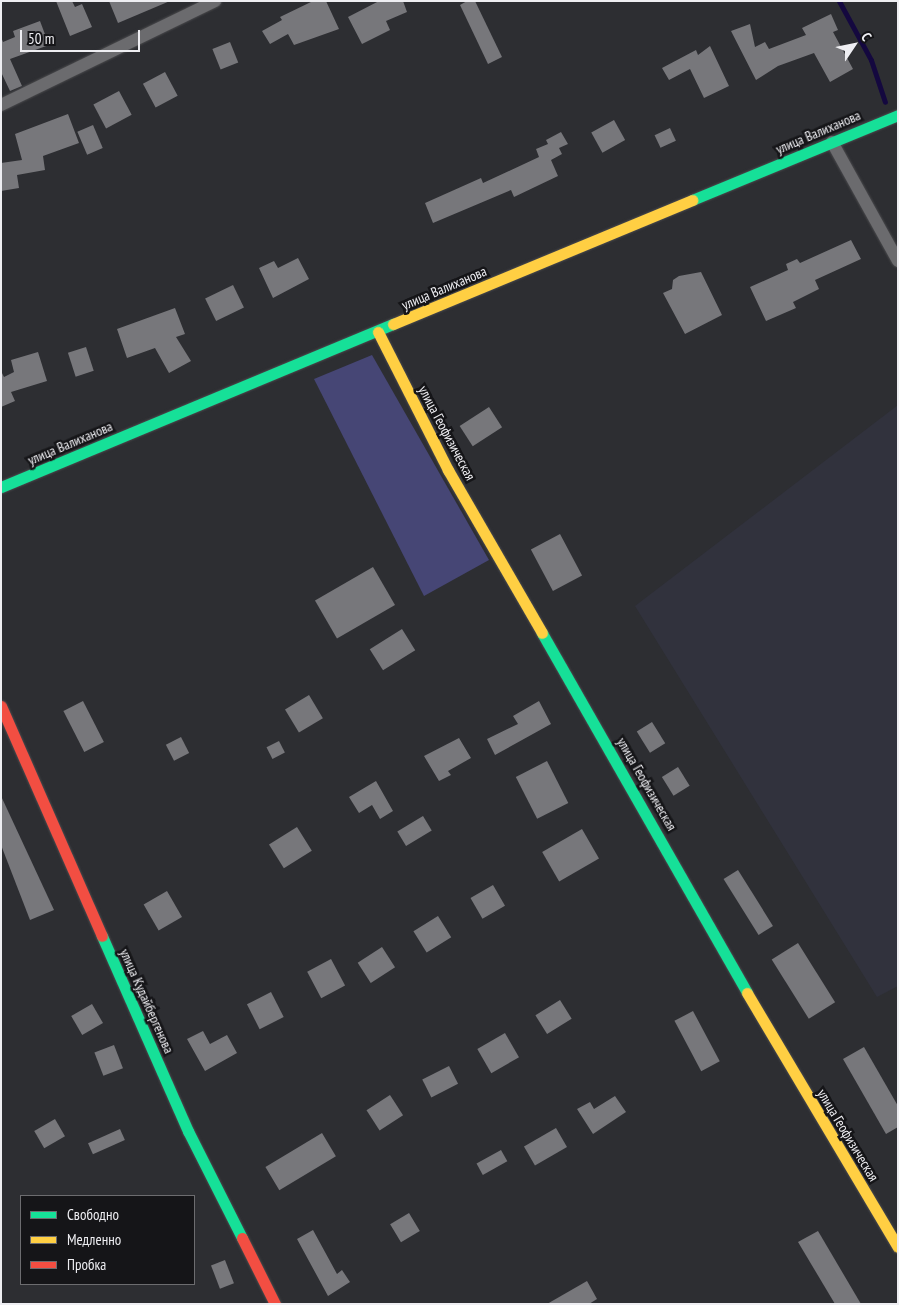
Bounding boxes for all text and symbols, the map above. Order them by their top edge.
scale bar [22,20,142,52]
north arrow [829,20,879,70]
text: 50 m [28,29,54,48]
text: С [857,29,876,44]
street label: улица Валиханова [773,107,863,157]
street label: улица Валиханова [399,263,489,313]
street label: улица Геофизическая [415,383,479,483]
street label: улица Валиханова [25,418,115,468]
street label: улица Геофизическая [614,734,680,834]
street label: улица Кудайбергенова [116,946,178,1056]
street label: улица Геофизическая [814,1086,882,1184]
legend [20,1195,195,1285]
text: Свободно [67,1205,119,1224]
text: Медленно [67,1230,121,1249]
text: Пробка [67,1255,106,1274]

